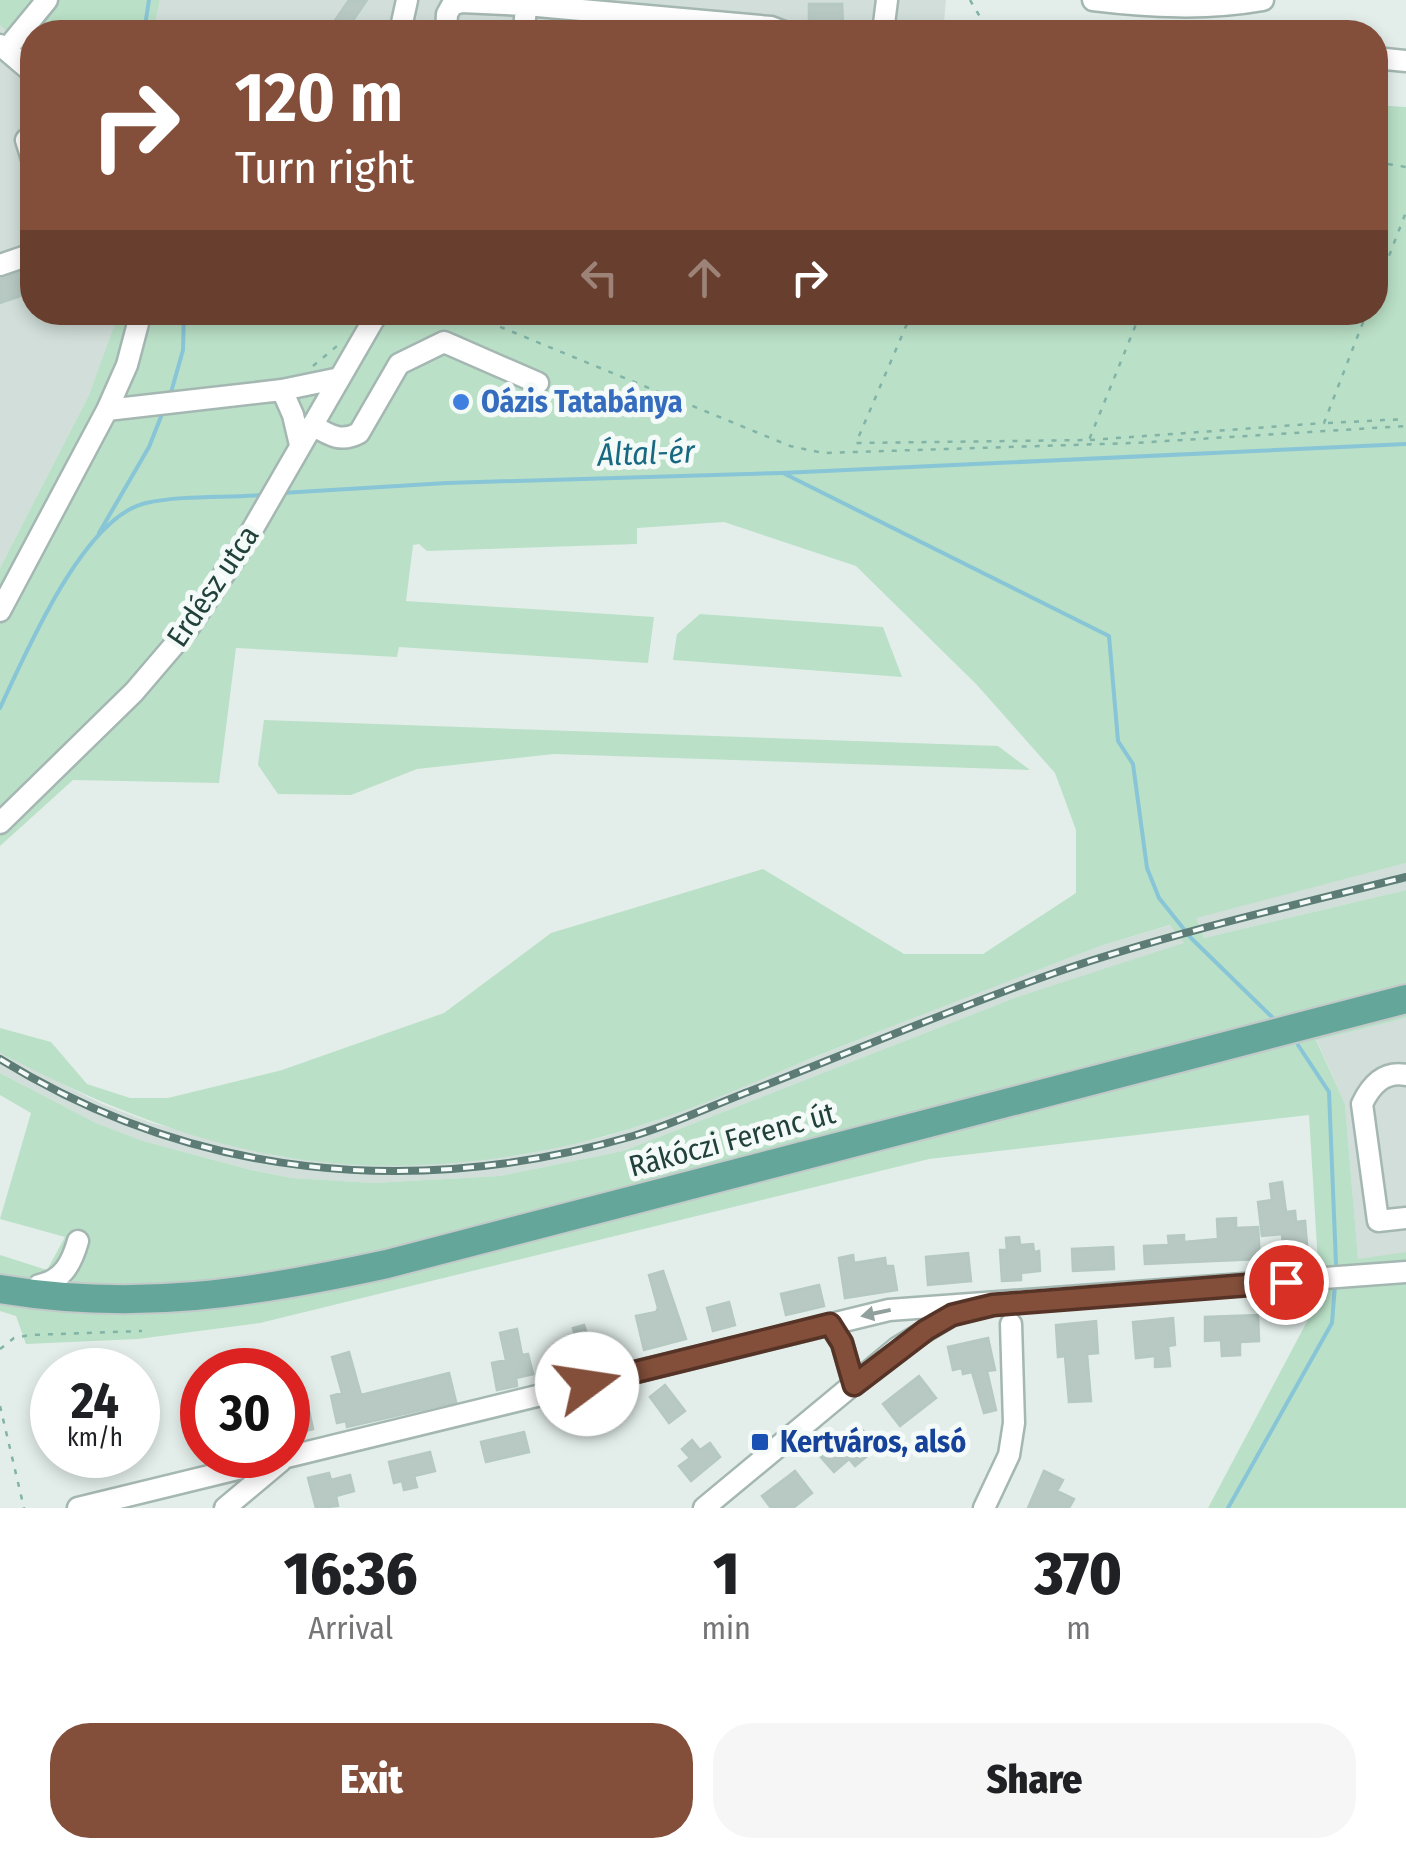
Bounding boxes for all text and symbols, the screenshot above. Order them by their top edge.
text: 120 m [235,56,403,140]
icon: right [70,60,200,190]
text: Turn right [235,141,414,195]
icon: left [572,250,627,305]
icon: ahead [677,250,732,305]
icon: right [782,250,837,305]
place label: Oázis Tatabánya [481,384,683,420]
marker: Oázis Tatabánya [450,391,472,413]
water label: Által-ér [596,432,696,474]
street label: Erdész utca [159,519,267,653]
street label: Rákóczi Ferenc út [625,1095,839,1185]
pin [1244,1240,1329,1325]
icon: arrive [1259,1255,1314,1310]
one-way arrow [860,1306,891,1322]
position arrow [535,1332,639,1436]
speed limit sign: 30 [180,1348,310,1478]
text: 24 [71,1371,119,1431]
text: km/h [67,1423,123,1453]
place label: Kertváros, alsó [780,1424,966,1460]
marker: Kertváros, alsó [749,1431,771,1453]
text: 16:36 [284,1538,417,1610]
text: 1 [713,1538,739,1610]
text: 370 [1035,1538,1122,1610]
text: Arrival [308,1609,393,1647]
text: min [701,1609,751,1647]
text: m [1066,1609,1091,1647]
button: Exit [50,1723,693,1838]
button: Share [713,1723,1356,1838]

